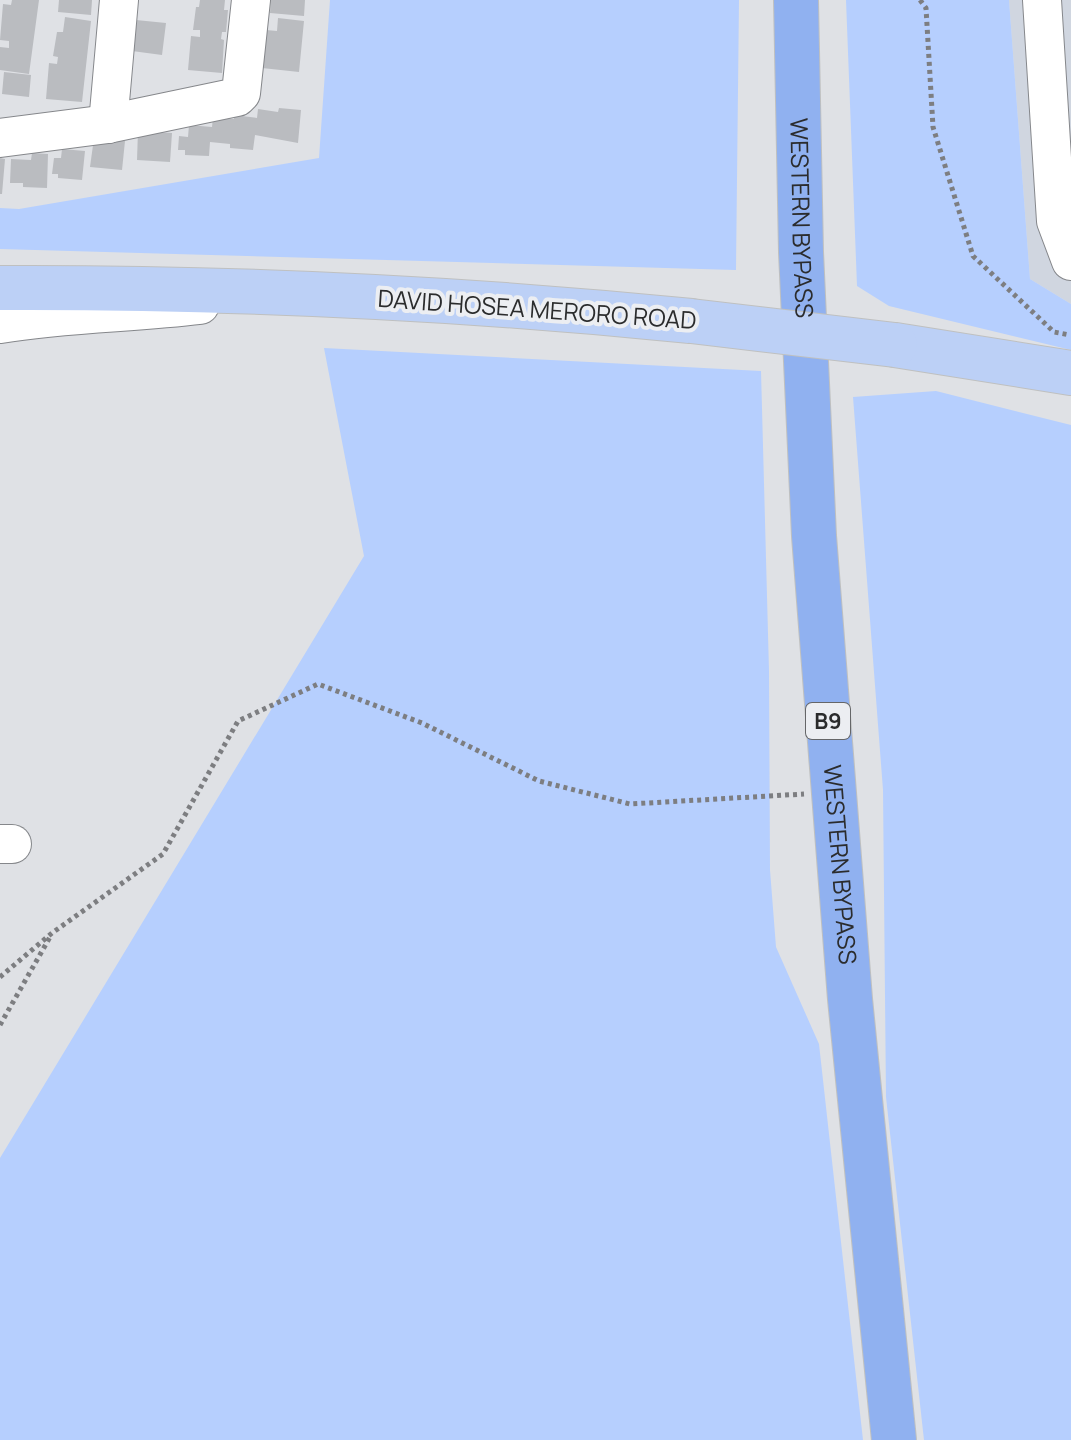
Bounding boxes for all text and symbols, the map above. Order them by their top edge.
street label: WESTERN BYPASS [783,118,822,319]
street label: DAVID HOSEA MERORO ROAD [377,281,698,336]
road number: B9 [806,703,850,739]
street label: WESTERN BYPASS [817,764,865,966]

